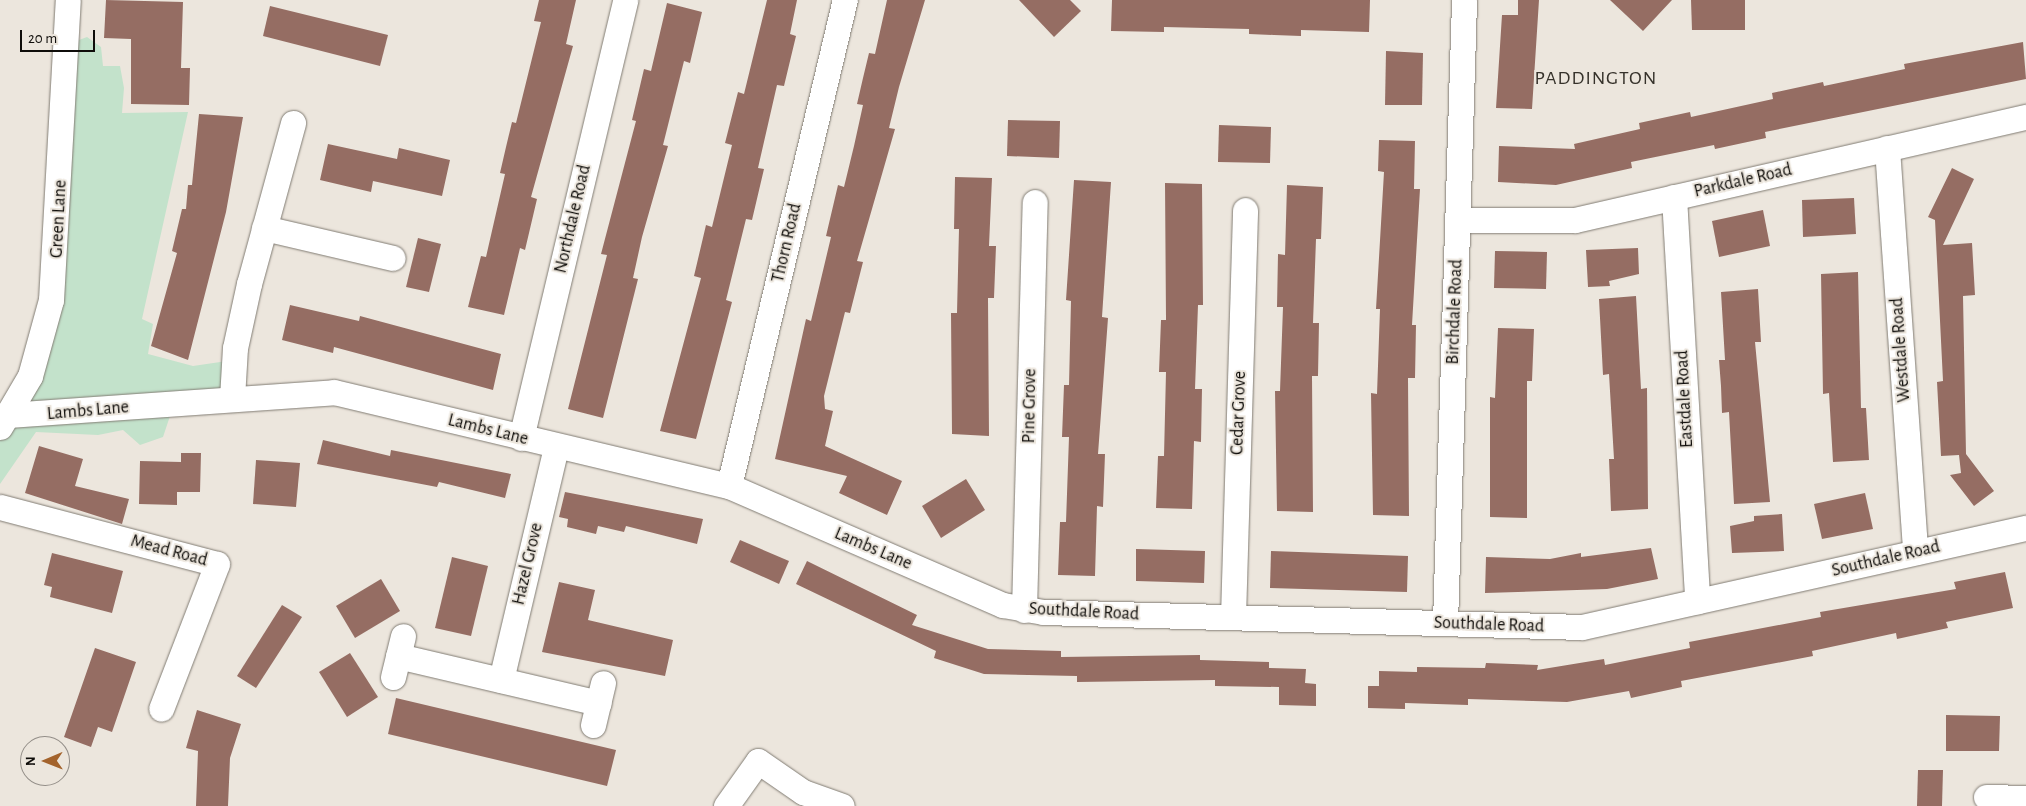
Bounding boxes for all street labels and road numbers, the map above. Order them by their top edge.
street label: Parkdale Road [1692,159,1794,203]
street label: Northdale Road [550,163,596,275]
street label: Green Lane [46,179,72,259]
street label: Thorn Road [767,201,807,285]
street label: Birchdale Road [1442,259,1468,365]
street label: Westdale Road [1887,297,1915,403]
street label: Eastdale Road [1672,350,1698,448]
street label: Pine Grove [1019,368,1041,444]
street label: Cedar Grove [1227,371,1251,455]
street label: Lambs Lane [46,397,130,425]
street label: Lambs Lane [446,410,530,450]
street label: Hazel Grove [508,521,548,607]
street label: Lambs Lane [831,523,915,575]
street label: Mead Road [128,530,210,572]
street label: Southdale Road [1830,536,1942,582]
street label: Southdale Road [1028,598,1140,626]
street label: Southdale Road [1433,612,1545,638]

